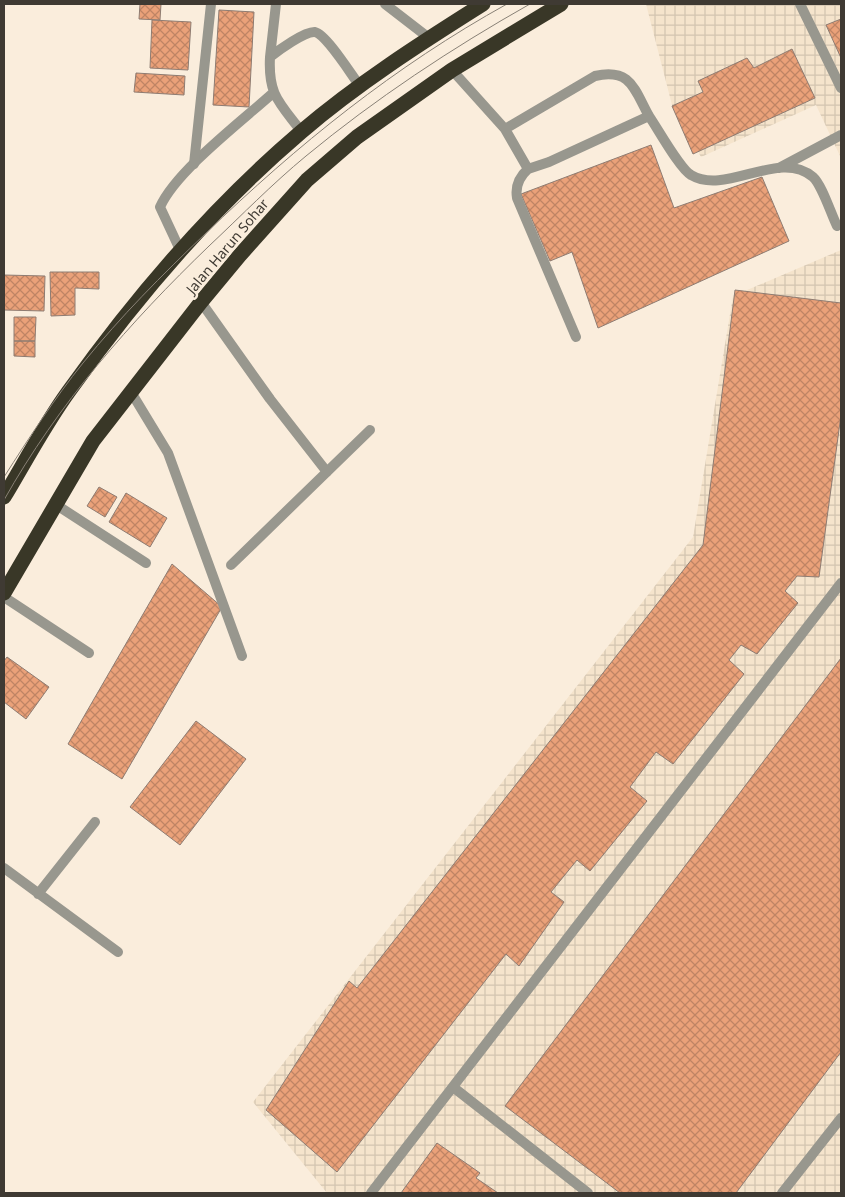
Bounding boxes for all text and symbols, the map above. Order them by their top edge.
street label: Jalan Harun Sohar [180,194,273,299]

